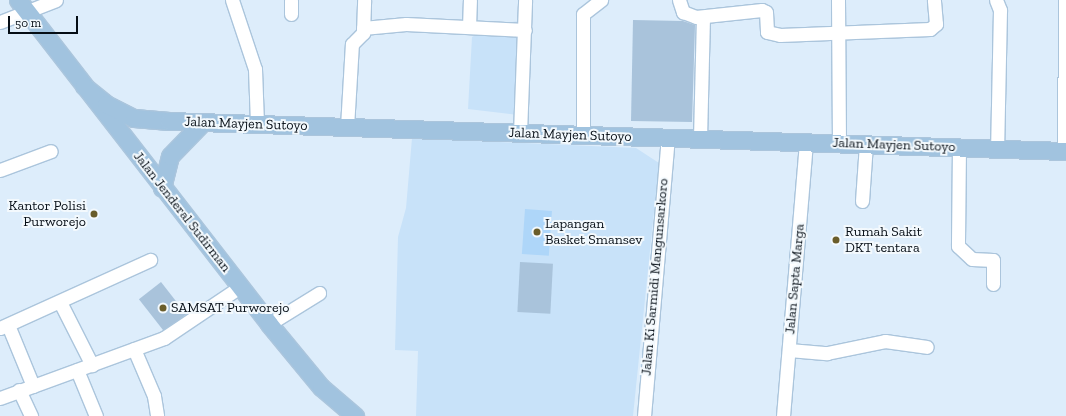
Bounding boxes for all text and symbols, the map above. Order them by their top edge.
scale bar [10,8,80,34]
text: 50 m [15,16,41,30]
street label: Jalan Mayjen Sutoyo [184,113,308,135]
street label: Jalan Mayjen Sutoyo [508,124,632,146]
street label: Jalan Mayjen Sutoyo [832,134,956,156]
street label: Jalan Jenderal Sudirman [130,148,234,276]
street label: Jalan Ki Sarmidi Mangunsarkoro [638,178,672,376]
place label: Kantor Polisi Purworejo [8,198,86,230]
marker: Kantor Polisi Purworejo [89,209,99,219]
place label: Lapangan Basket Smansev [545,216,642,248]
street label: Jalan Sapta Marga [782,223,808,335]
place label: Rumah Sakit DKT tentara [845,224,922,256]
marker: Lapangan Basket Smansev [532,227,542,237]
marker: Rumah Sakit DKT tentara [830,234,842,246]
place label: SAMSAT Purworejo [171,300,290,316]
marker: SAMSAT Purworejo [158,303,168,313]

